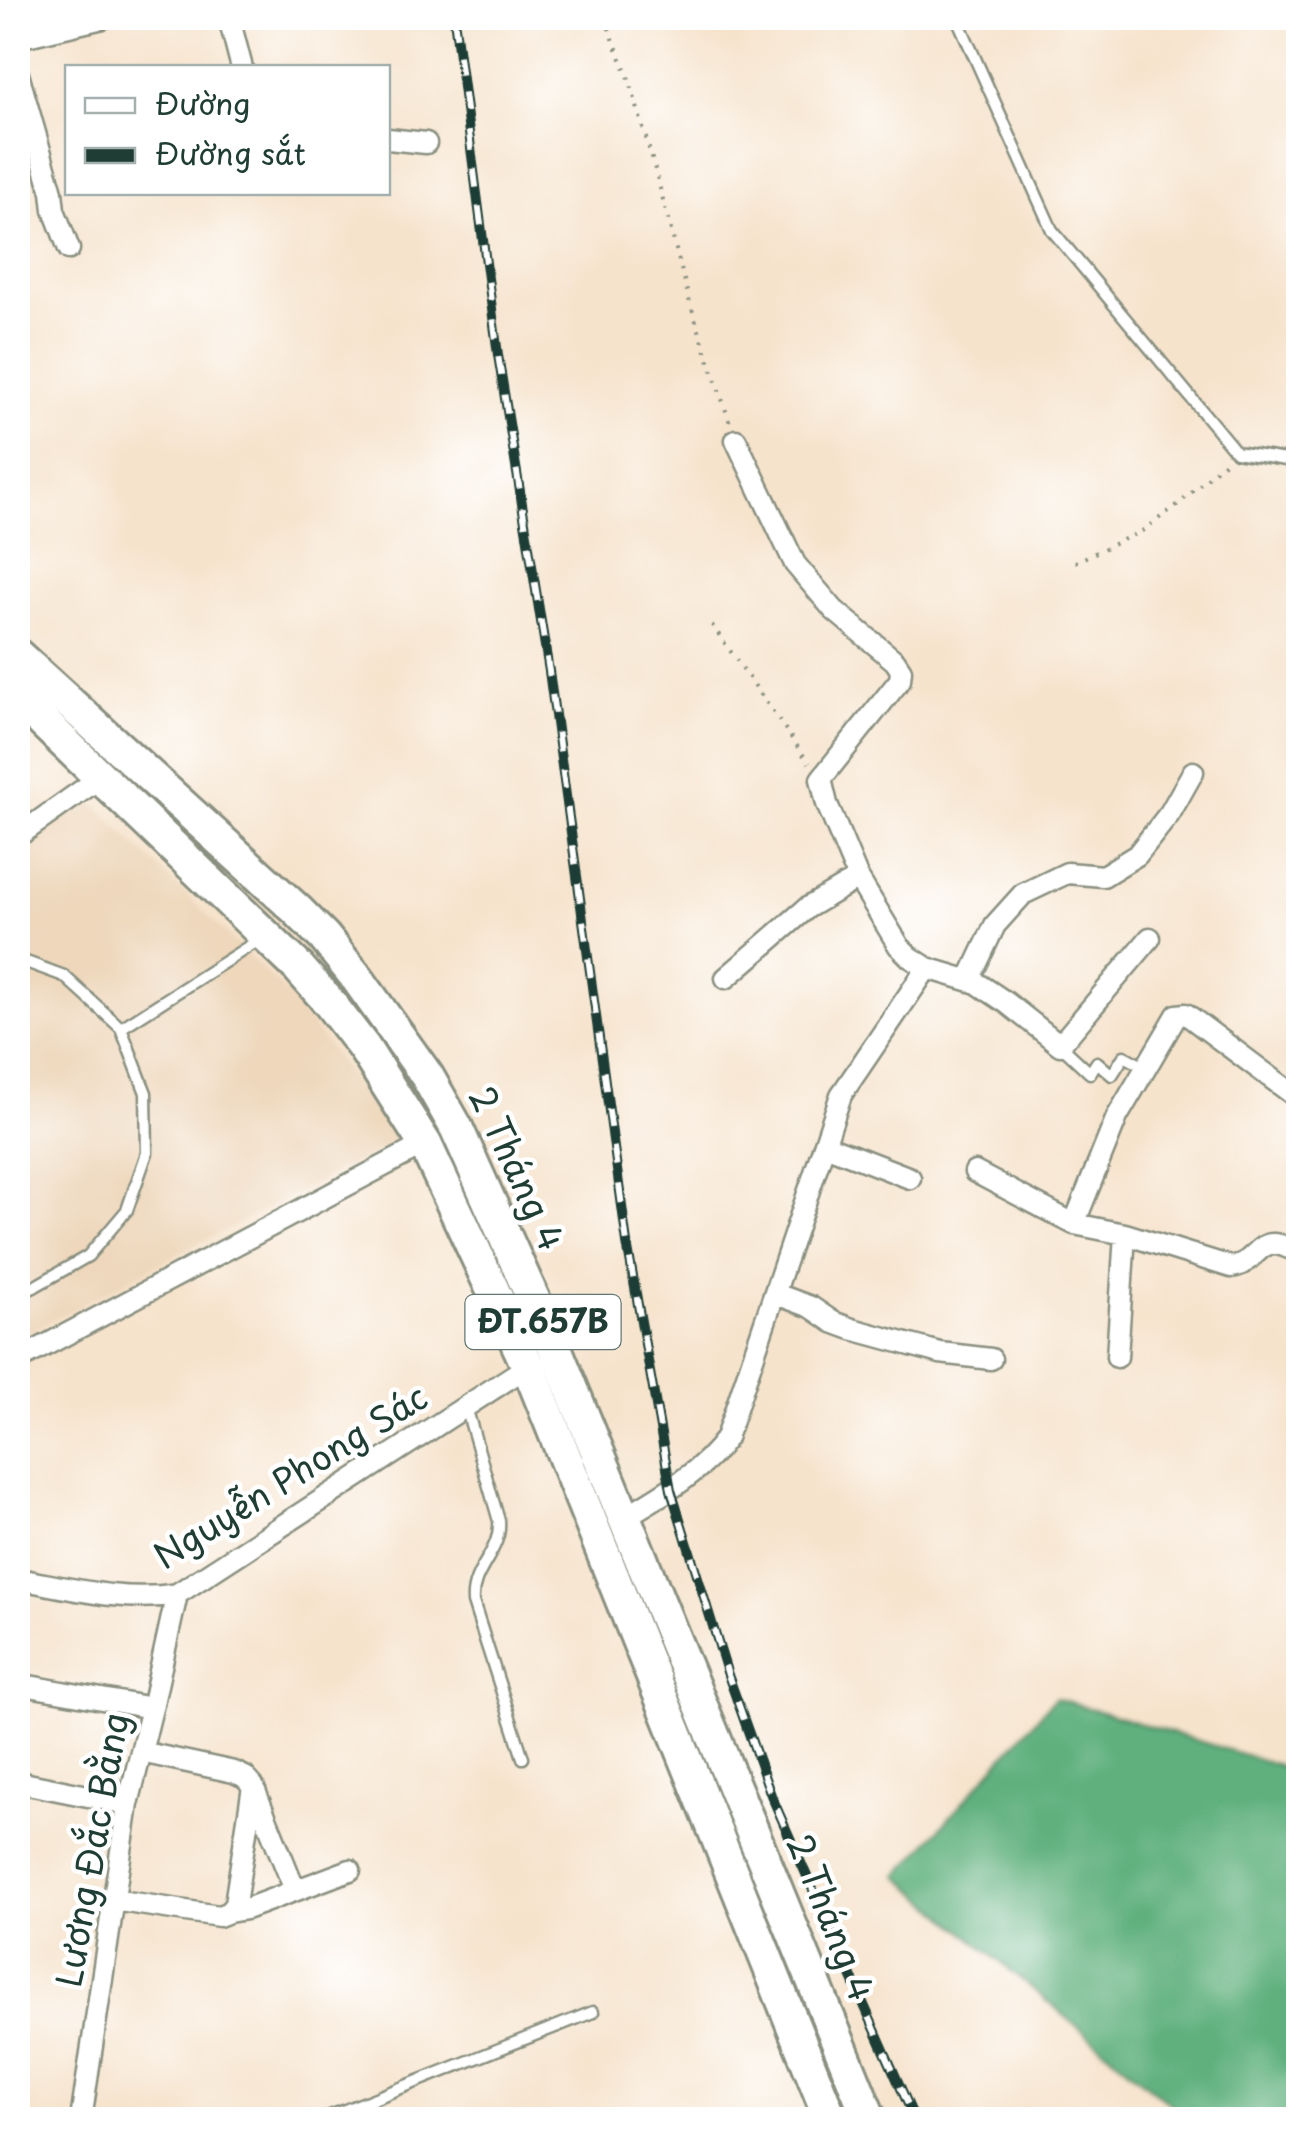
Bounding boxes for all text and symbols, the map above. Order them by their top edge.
legend [65,65,390,195]
text: Đường [155,80,250,125]
text: Đường sắt [155,130,306,175]
street label: 2 Tháng 4 [457,1077,579,1259]
road number: ĐT.657B [466,1295,620,1349]
street label: Nguyễn Phong Sác [143,1369,437,1580]
street label: Lương Đắc Bằng [40,1708,141,1991]
street label: 2 Tháng 4 [775,1826,890,2008]

